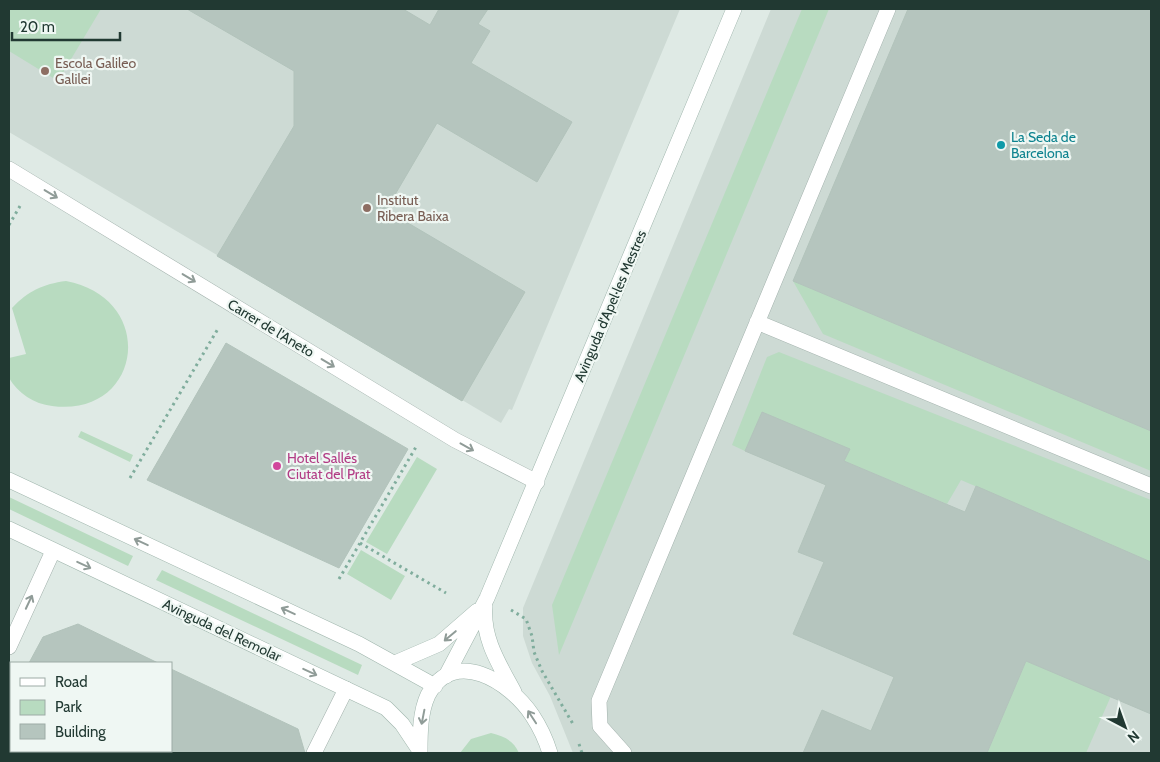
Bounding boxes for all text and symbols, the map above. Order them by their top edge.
scale bar [12,10,120,42]
text: 20 m [20,18,55,36]
place label: Escola Galileo Galilei [55,54,136,88]
marker: Escola Galileo Galilei [39,65,51,77]
place label: La Seda de Barcelona [1011,128,1076,162]
marker: La Seda de Barcelona [995,139,1007,151]
one-way arrow [43,189,57,199]
place label: Institut Ribera Baixa [377,191,449,225]
marker: Institut Ribera Baixa [361,202,373,214]
street label: Avinguda d'Apel·les Mestres [570,227,650,385]
one-way arrow [182,273,196,283]
street label: Carrer de l'Aneto [224,295,318,361]
one-way arrow [321,358,335,368]
one-way arrow [460,442,474,452]
place label: Hotel Sallés Ciutat del Prat [287,449,371,483]
marker: Hotel Sallés Ciutat del Prat [271,460,283,472]
one-way arrow [134,536,149,546]
one-way arrow [76,561,91,571]
one-way arrow [25,595,35,610]
street label: Avinguda del Remolar [160,595,285,666]
one-way arrow [281,606,296,615]
one-way arrow [443,630,456,642]
legend [10,662,172,752]
one-way arrow [303,667,318,677]
text: Road [55,673,88,691]
text: Park [55,698,82,716]
north arrow [1100,702,1150,752]
one-way arrow [417,709,427,725]
one-way arrow [527,710,538,724]
text: Building [55,723,106,741]
text: N [1124,727,1143,747]

